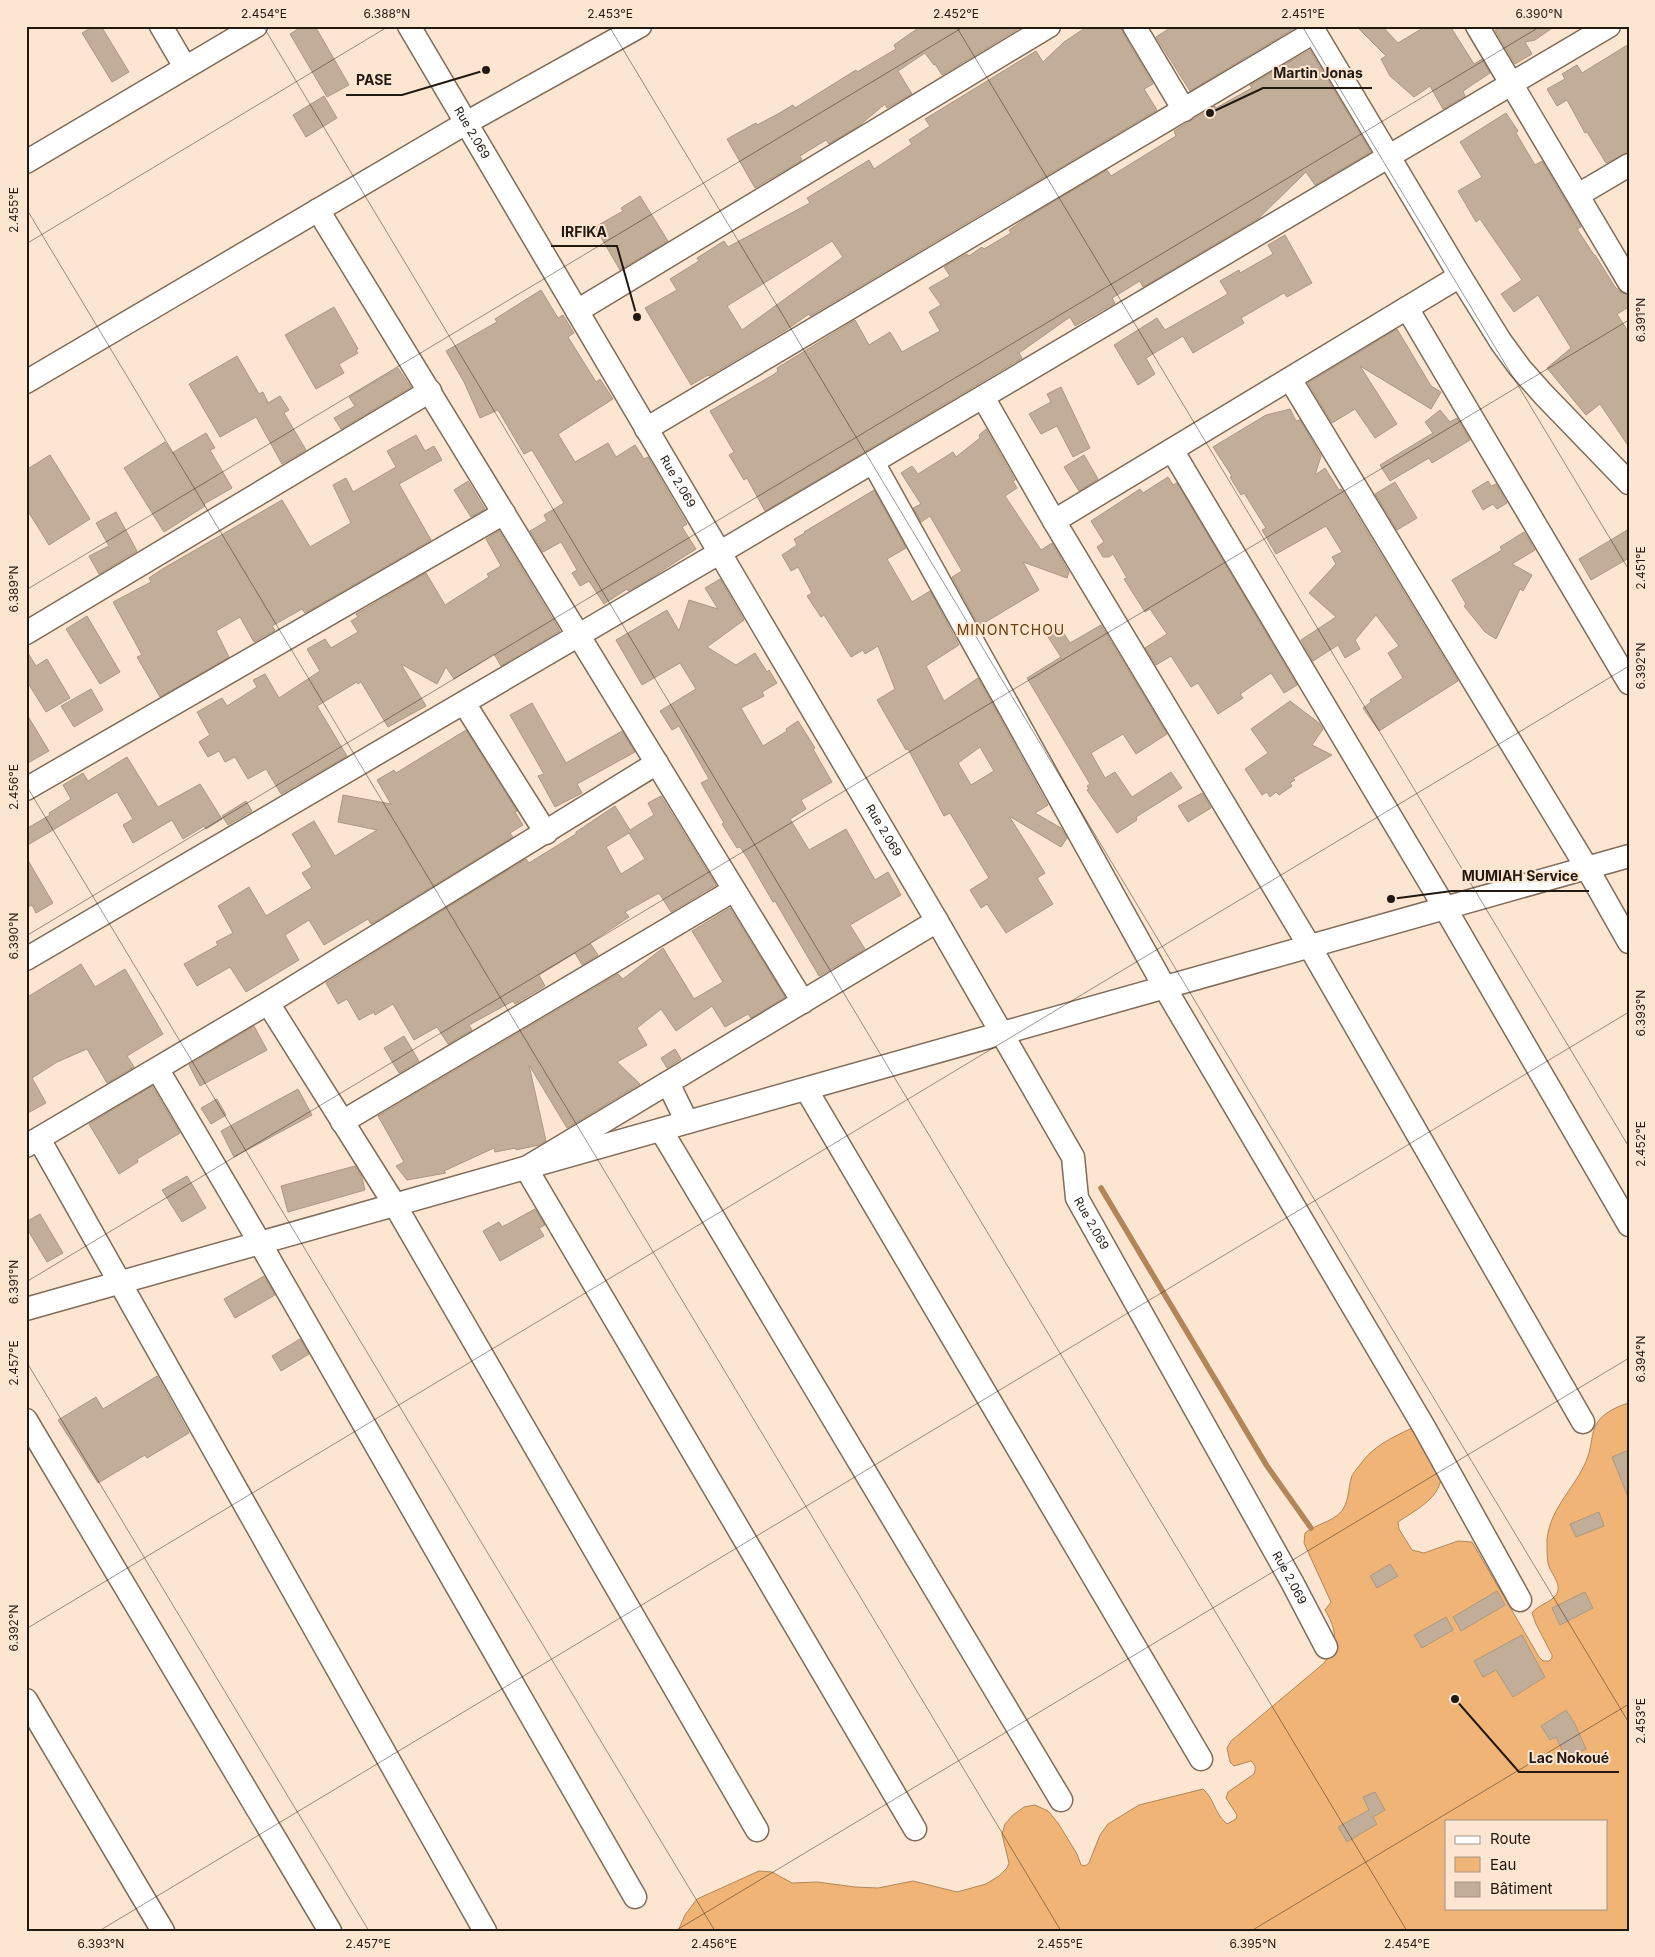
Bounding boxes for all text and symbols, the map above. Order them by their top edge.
text: 2.454°E [241,6,287,21]
text: 6.388°N [364,6,410,21]
text: 2.453°E [587,6,633,21]
text: 2.452°E [933,6,979,21]
text: 2.451°E [1281,6,1325,21]
text: 6.390°N [1515,6,1563,21]
callout: Martin Jonas [1263,59,1372,88]
text: Martin Jonas [1273,64,1363,81]
callout: PASE [346,66,402,95]
text: PASE [356,71,392,88]
street label: Rue 2.069 [451,104,494,161]
text: 2.455°E [6,187,21,233]
callout: IRFIKA [551,217,617,246]
text: IRFIKA [561,223,607,240]
text: 6.391°N [1633,298,1648,342]
street label: Rue 2.069 [657,452,699,510]
text: 2.451°E [1633,546,1648,590]
text: 6.389°N [6,566,21,612]
district label: MINONTCHOU [957,621,1065,638]
text: 6.392°N [1633,643,1648,689]
text: 2.456°E [6,764,21,810]
street label: Rue 2.069 [863,801,905,859]
callout: MUMIAH Service [1452,862,1589,891]
text: MUMIAH Service [1462,867,1578,884]
text: 6.390°N [6,912,21,960]
text: 6.393°N [1633,990,1648,1036]
text: 2.452°E [1633,1121,1648,1167]
street label: Rue 2.069 [1071,1194,1113,1252]
text: 6.391°N [6,1260,21,1304]
text: 6.394°N [1633,1335,1648,1383]
text: 2.457°E [6,1340,21,1386]
street label: Rue 2.069 [1269,1549,1310,1607]
text: 6.392°N [6,1605,21,1651]
text: 2.453°E [1633,1698,1648,1744]
callout: Lac Nokoué [1519,1743,1619,1772]
text: Lac Nokoué [1529,1749,1609,1766]
legend [1445,1820,1608,1910]
text: Route [1490,1829,1531,1848]
text: Eau [1490,1855,1516,1874]
text: Bâtiment [1490,1879,1553,1898]
text: 6.393°N [78,1936,124,1951]
text: 2.457°E [345,1936,391,1951]
text: 2.456°E [691,1936,737,1951]
text: 2.455°E [1037,1936,1083,1951]
text: 6.395°N [1230,1936,1276,1951]
text: 2.454°E [1384,1936,1430,1951]

